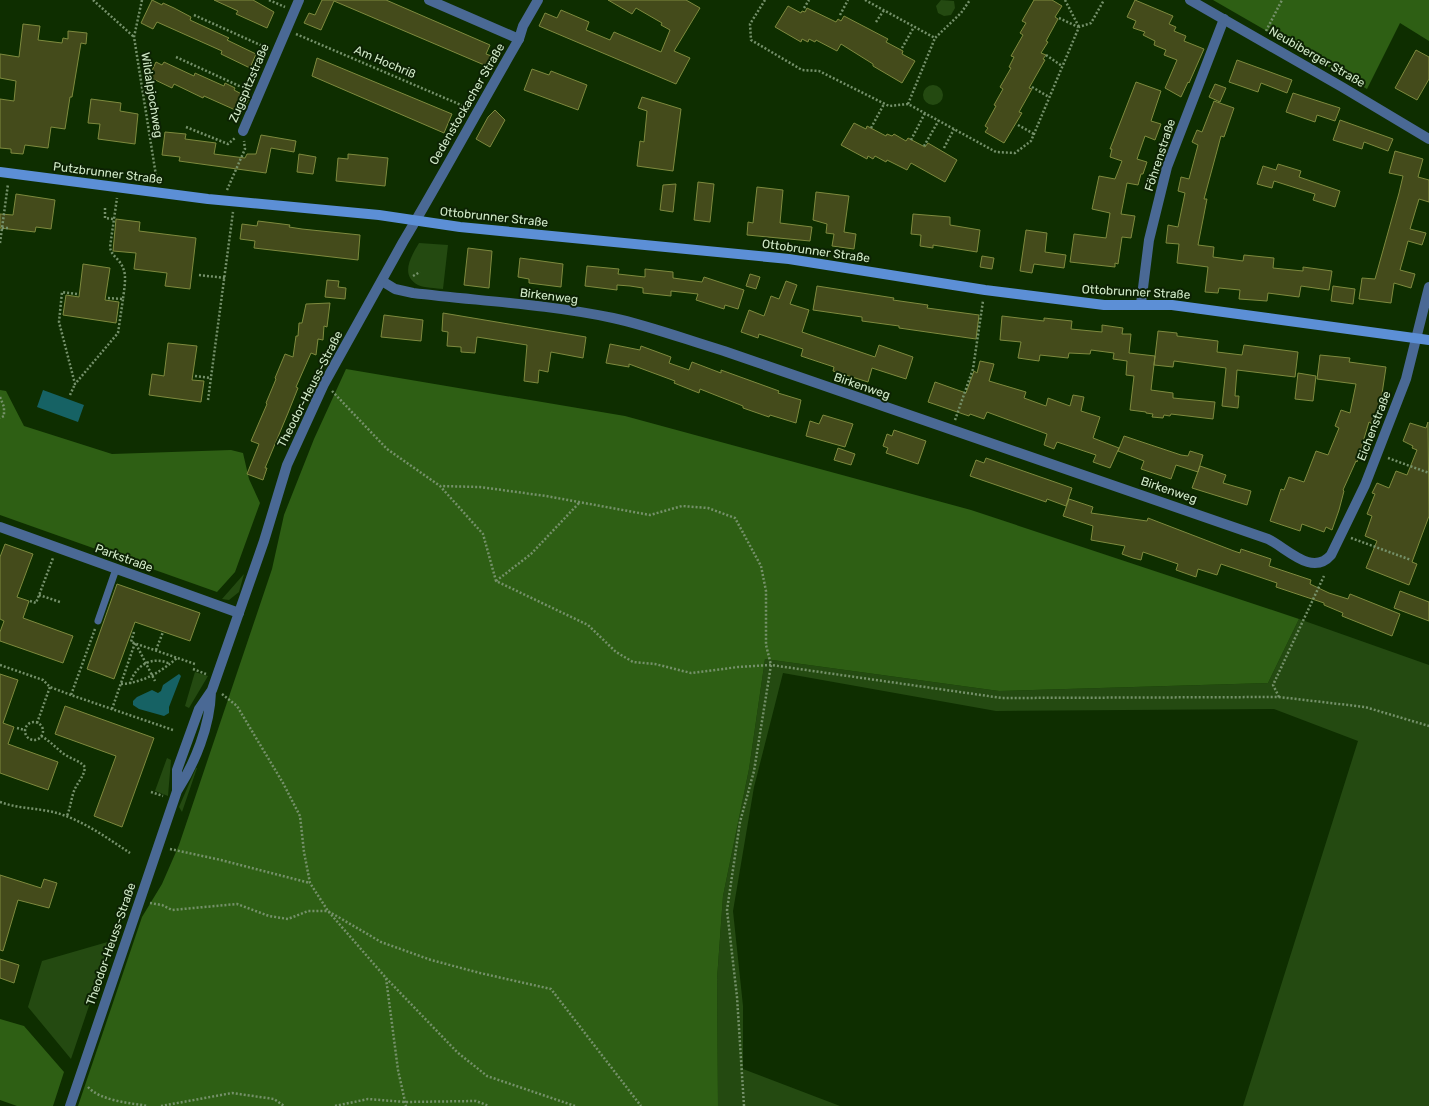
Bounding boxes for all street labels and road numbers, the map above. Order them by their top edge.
street label: Neubiberger Straße [1266,24,1368,90]
street label: Zugspitzstraße [226,41,272,124]
street label: Oedenstockacher Straße [426,41,508,167]
street label: Am Hochriß [352,43,418,81]
street label: Wildalpjochweg [138,51,166,139]
street label: Föhrenstraße [1142,117,1178,193]
street label: Putzbrunner Straße [52,159,164,187]
street label: Ottobrunner Straße [439,204,549,230]
street label: Ottobrunner Straße [761,236,871,266]
street label: Ottobrunner Straße [1081,282,1191,302]
street label: Birkenweg [519,285,579,307]
street label: Theodor-Heuss-Straße [275,328,346,450]
street label: Birkenweg [832,370,892,402]
street label: Eichenstraße [1354,389,1394,463]
street label: Birkenweg [1139,474,1199,506]
street label: Parkstraße [93,541,155,575]
street label: Theodor-Heuss-Straße [83,881,139,1007]

